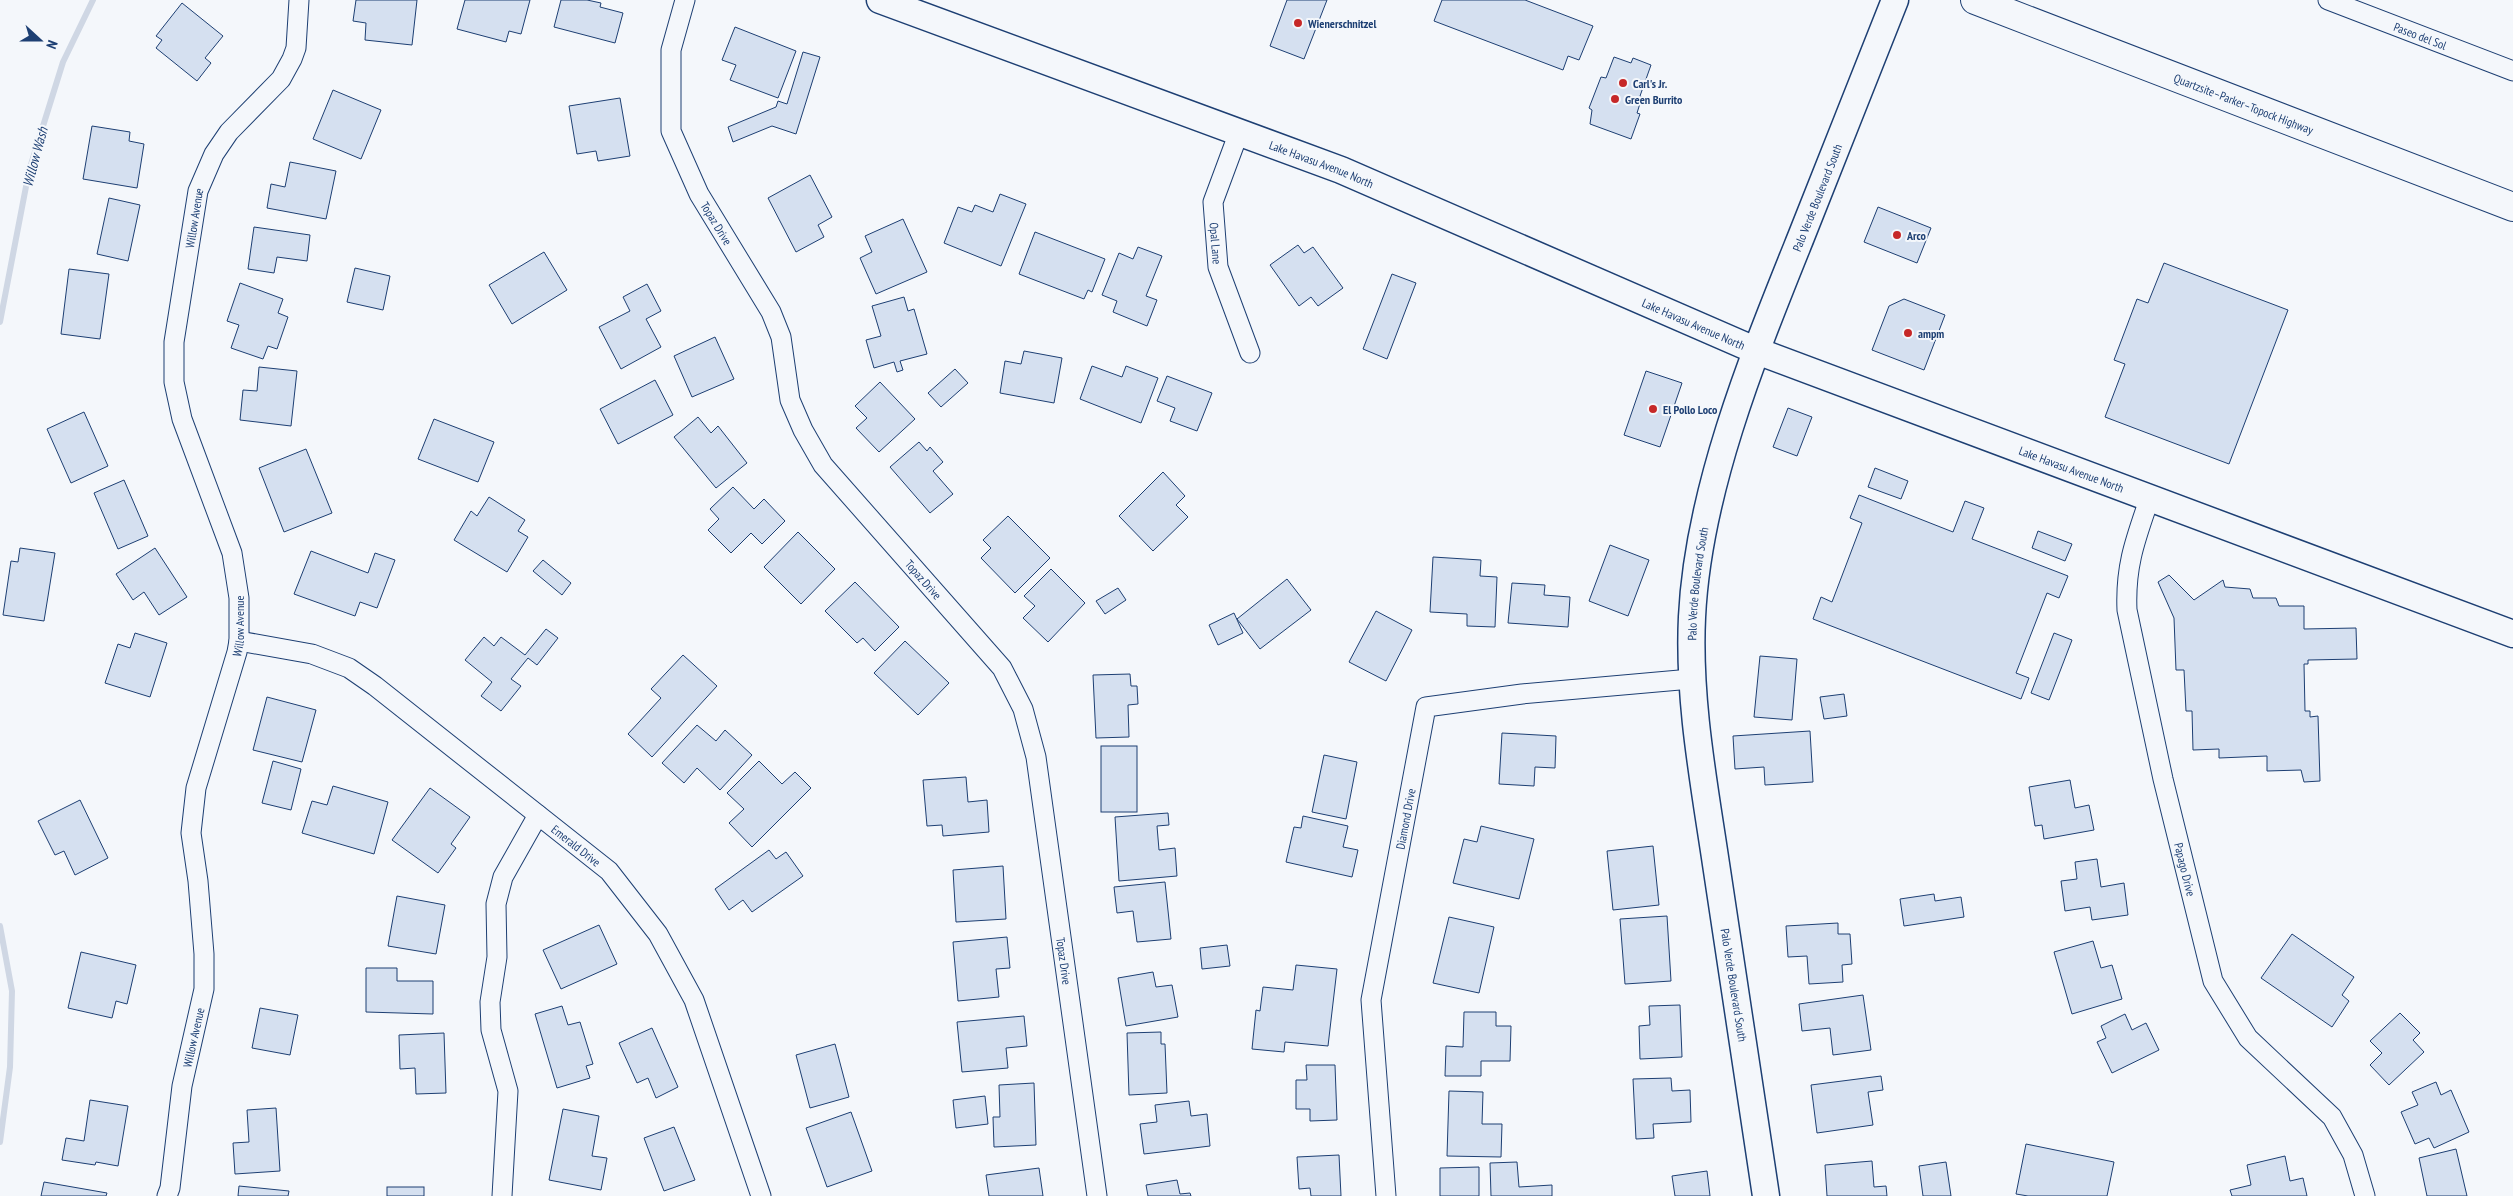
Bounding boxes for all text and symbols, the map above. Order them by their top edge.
north arrow [15,15,65,65]
place label: Wienerschnitzel [1307,16,1376,31]
marker: Wienerschnitzel [1292,17,1304,29]
street label: Paseo del Sol [2392,19,2449,52]
text: N [42,38,62,51]
street label: Quartzsite–Parker–Topock Highway [2172,70,2316,137]
place label: Carl's Jr. [1633,76,1668,91]
marker: Carl's Jr. [1617,77,1629,89]
place label: Green Burrito [1625,92,1683,107]
marker: Green Burrito [1609,93,1621,105]
water label: Willow Wash [18,124,52,189]
street label: Lake Havasu Avenue North [1267,137,1376,191]
street label: Palo Verde Boulevard South [1789,142,1845,253]
street label: Willow Avenue [182,185,206,249]
street label: Topaz Drive [698,199,736,247]
street label: Opal Lane [1207,222,1225,265]
place label: Arco [1906,228,1927,243]
marker: Arco [1891,229,1903,241]
street label: Lake Havasu Avenue North [1640,295,1747,352]
place label: ampm [1918,326,1944,341]
marker: ampm [1902,327,1914,339]
place label: El Pollo Loco [1663,402,1718,417]
marker: El Pollo Loco [1647,403,1659,415]
street label: Lake Havasu Avenue North [2017,442,2126,495]
street label: Palo Verde Boulevard South [1684,526,1711,641]
street label: Topaz Drive [902,556,945,602]
street label: Willow Avenue [229,596,247,658]
street label: Diamond Drive [1392,787,1418,850]
street label: Emerald Drive [549,821,604,869]
street label: Papago Drive [2171,841,2199,898]
street label: Palo Verde Boulevard South [1718,927,1750,1043]
street label: Topaz Drive [1054,936,1075,986]
street label: Willow Avenue [179,1006,207,1069]

